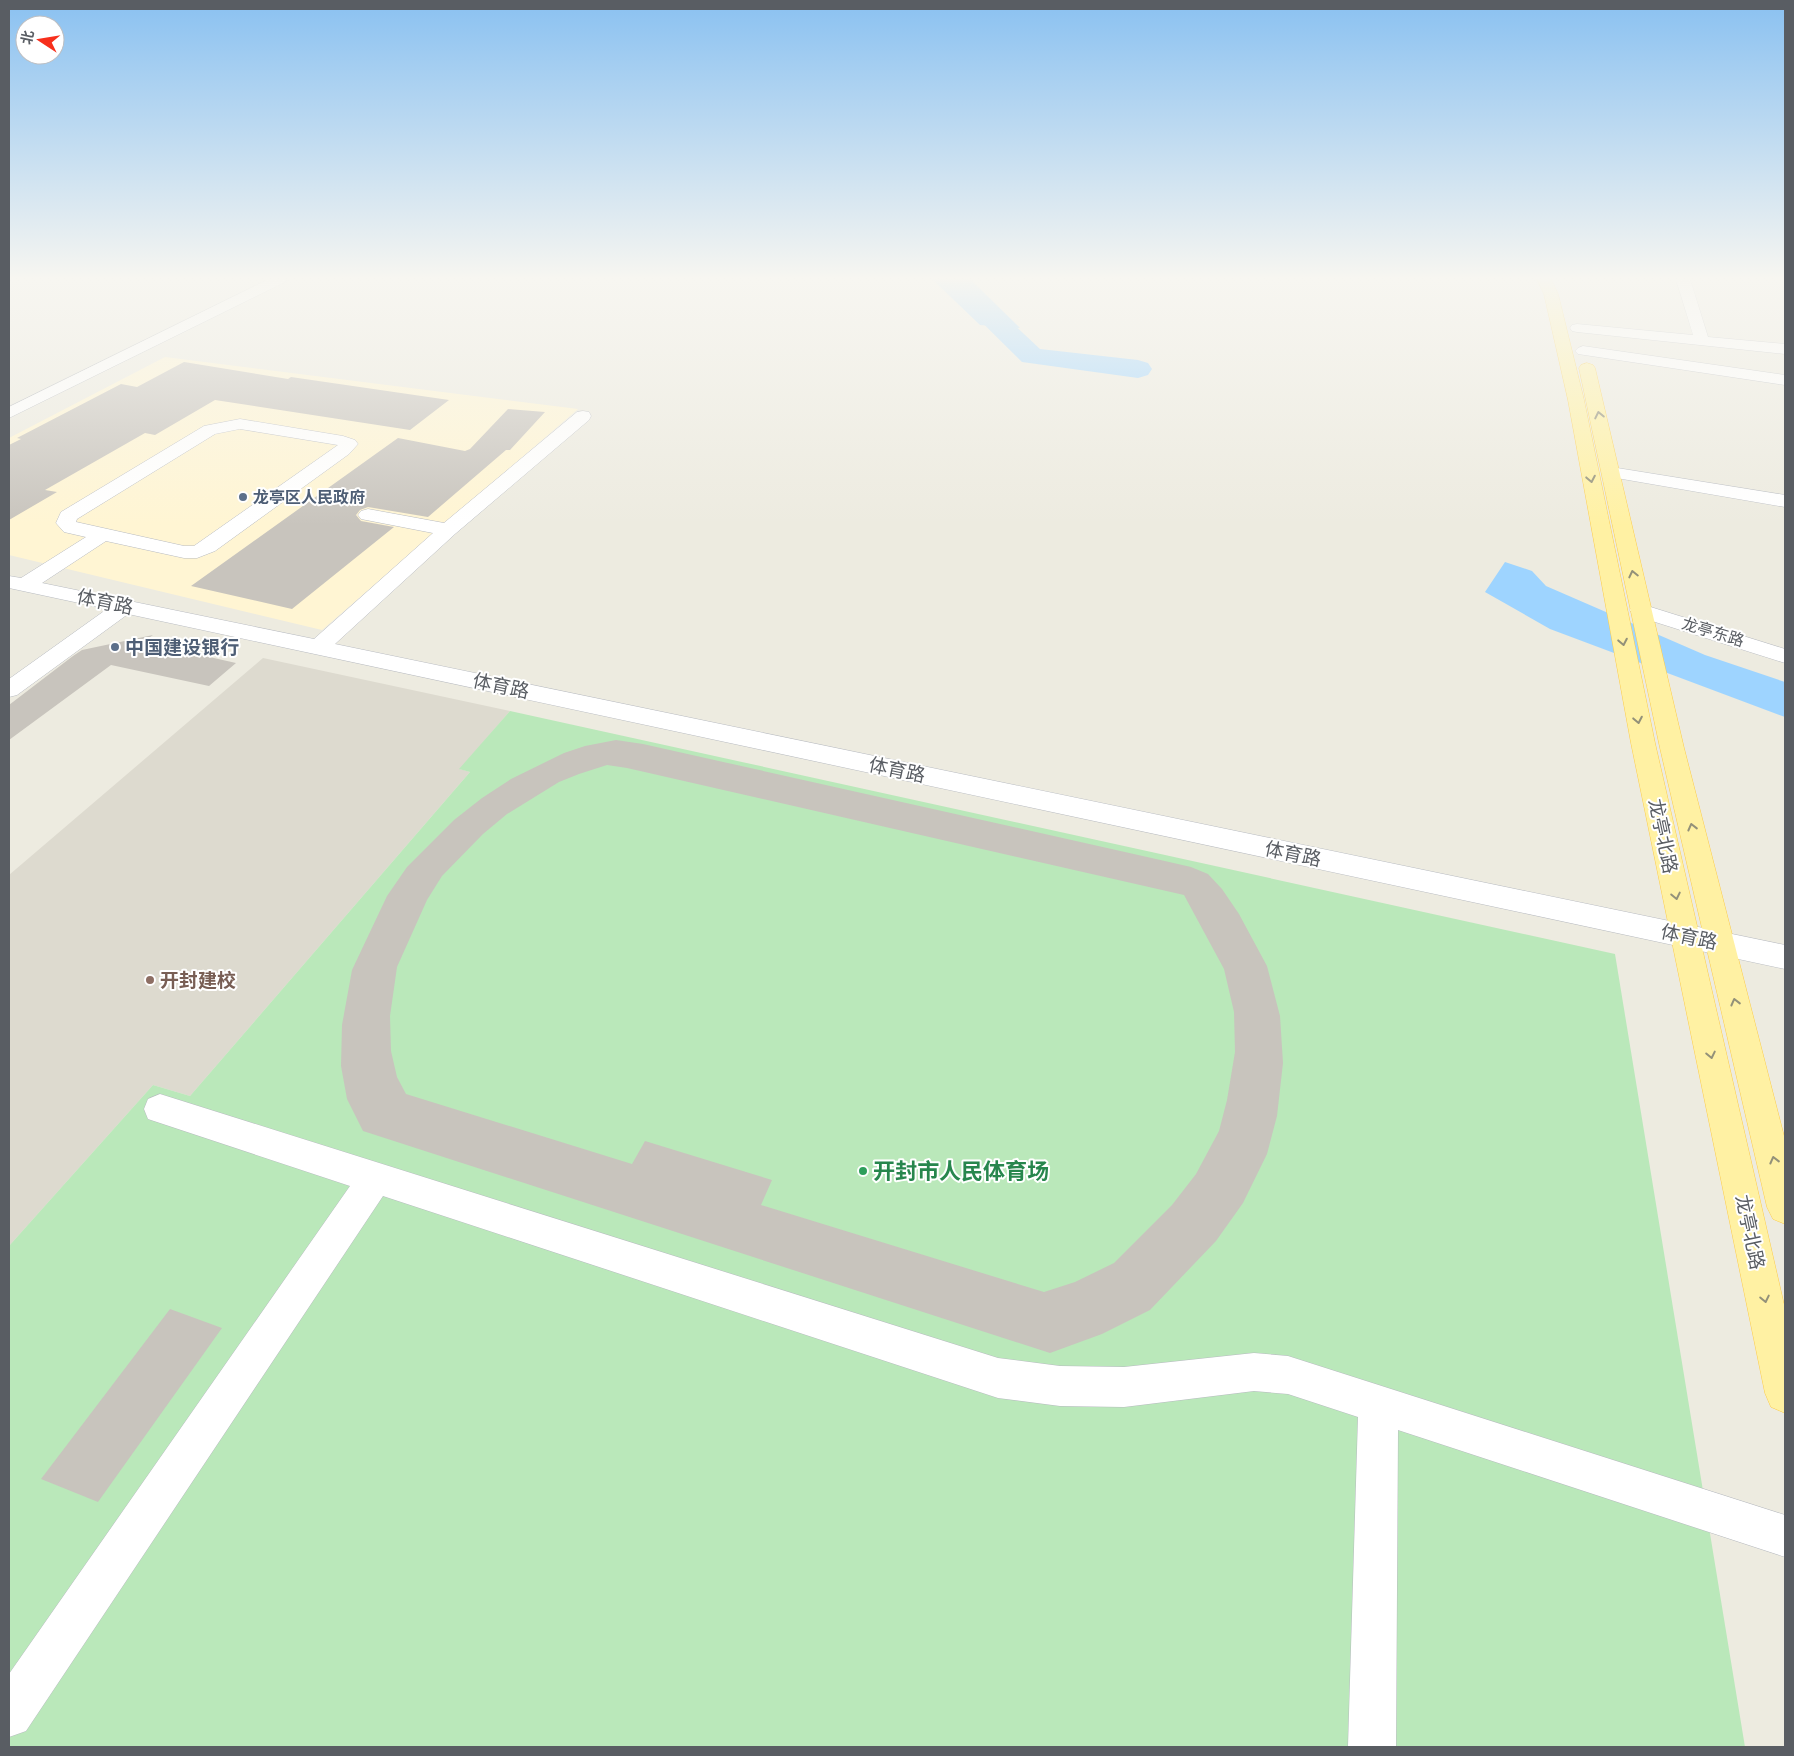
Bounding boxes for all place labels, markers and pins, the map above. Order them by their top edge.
place label: 龙亭区人民政府 [253,486,365,509]
marker: 龙亭区人民政府 [237,491,249,503]
place label: 中国建设银行 [125,634,239,661]
marker: 中国建设银行 [109,641,121,653]
place label: 开封建校 [160,967,236,994]
marker: 开封建校 [144,974,156,986]
place label: 开封市人民体育场 [873,1155,1049,1187]
marker: 开封市人民体育场 [857,1165,869,1177]

